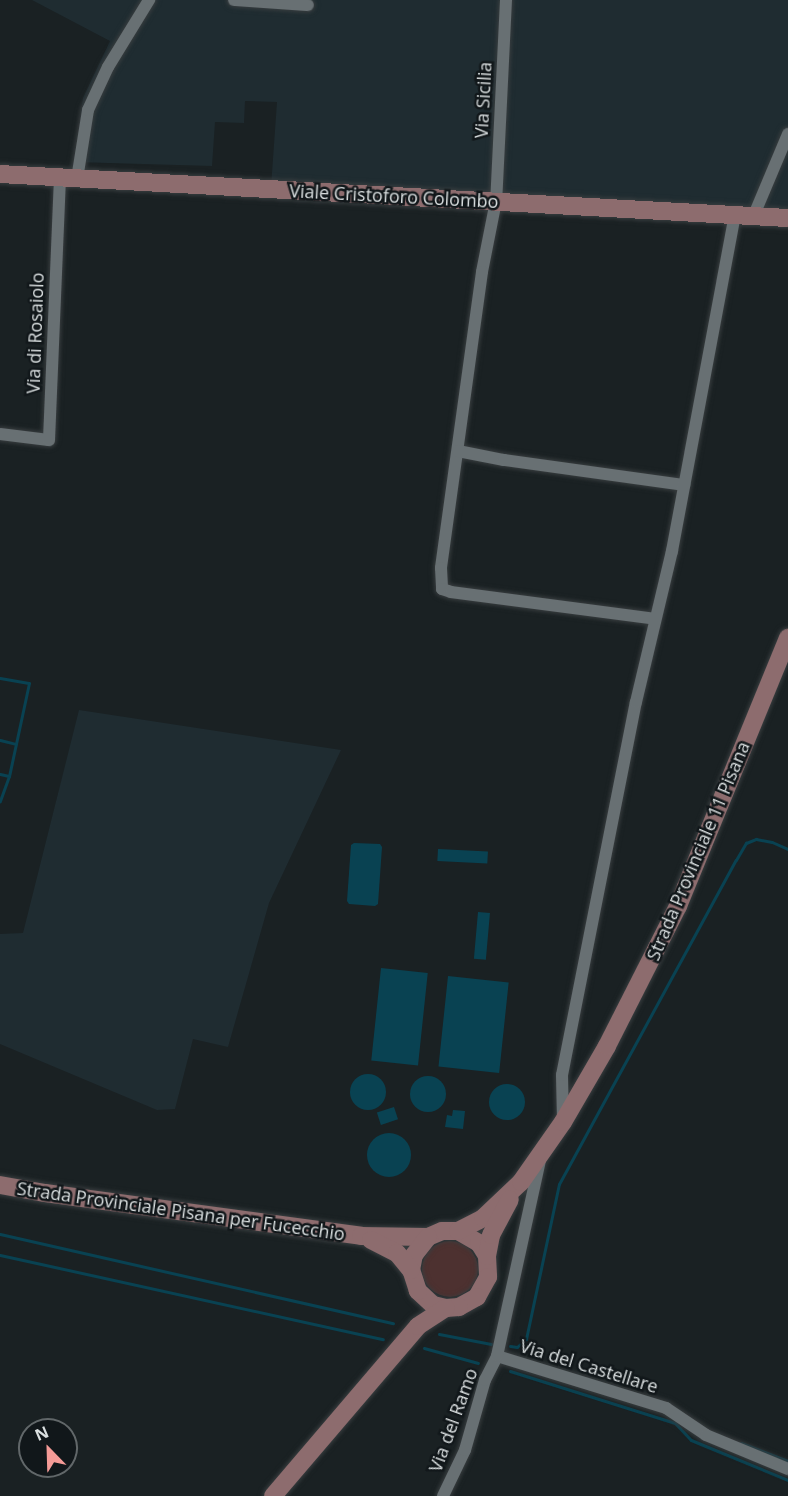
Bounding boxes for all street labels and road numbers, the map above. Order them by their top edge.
street label: Via Sicilia [470,61,496,139]
street label: Viale Cristoforo Colombo [289,180,499,212]
street label: Via di Rosaiolo [22,272,48,394]
street label: Strada Provinciale 11 Pisana [642,738,754,964]
street label: Strada Provinciale Pisana per Fucecchio [16,1177,346,1245]
street label: Via del Castellare [517,1335,661,1397]
street label: Via del Ramo [424,1365,482,1475]

